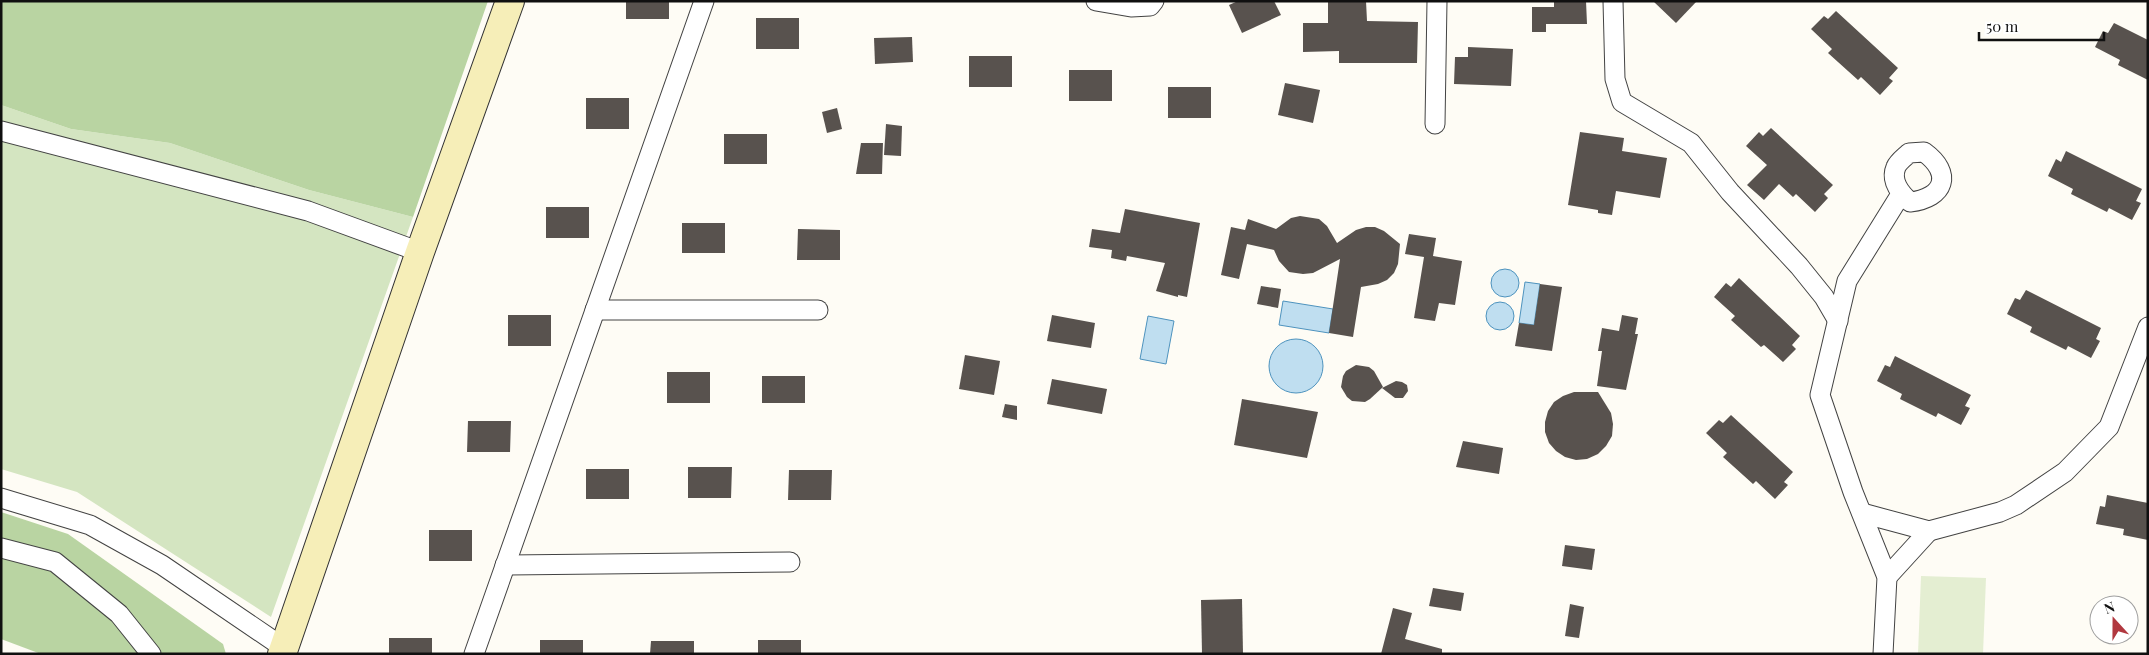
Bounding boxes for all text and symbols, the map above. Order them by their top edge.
scale bar [1979,10,2104,42]
text: 50 m [1986,16,2019,36]
north arrow [2089,595,2139,645]
text: N [2101,597,2117,618]

